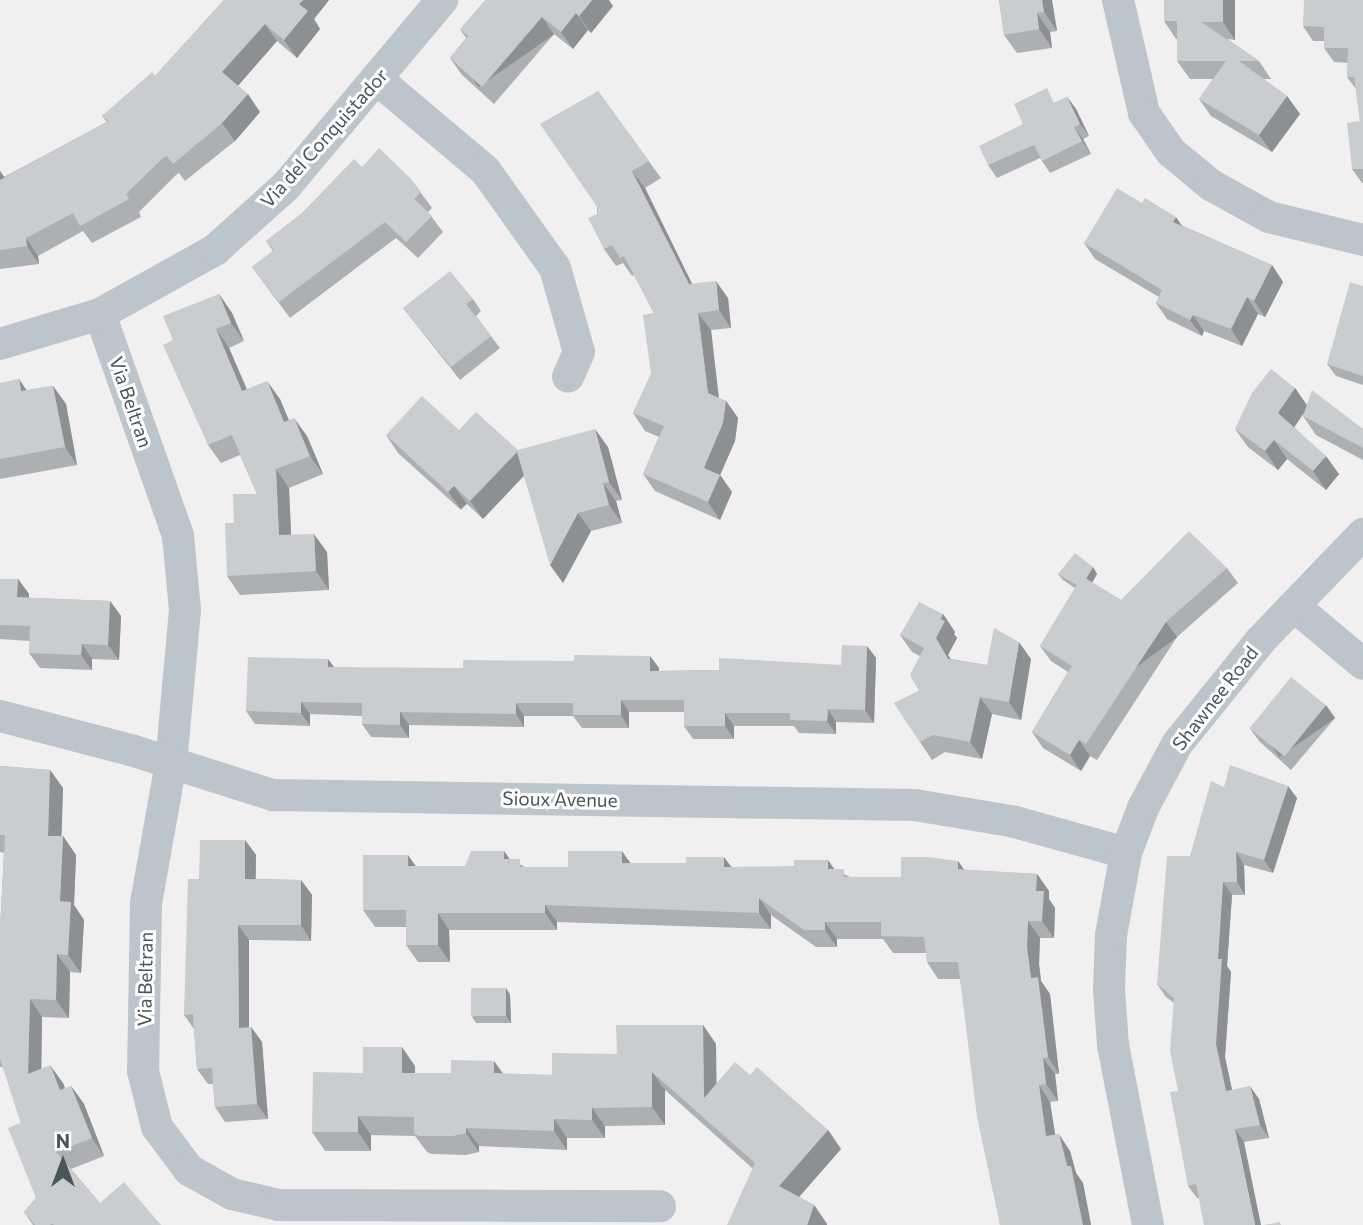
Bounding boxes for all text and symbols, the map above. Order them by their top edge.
street label: Via del Conquistador [256,64,392,212]
street label: Via Beltran [105,354,157,450]
street label: Shawnee Road [1167,641,1263,755]
street label: Sioux Avenue [502,787,618,811]
street label: Via Beltran [133,931,157,1027]
north arrow [28,1127,98,1197]
text: N [56,1129,70,1152]

